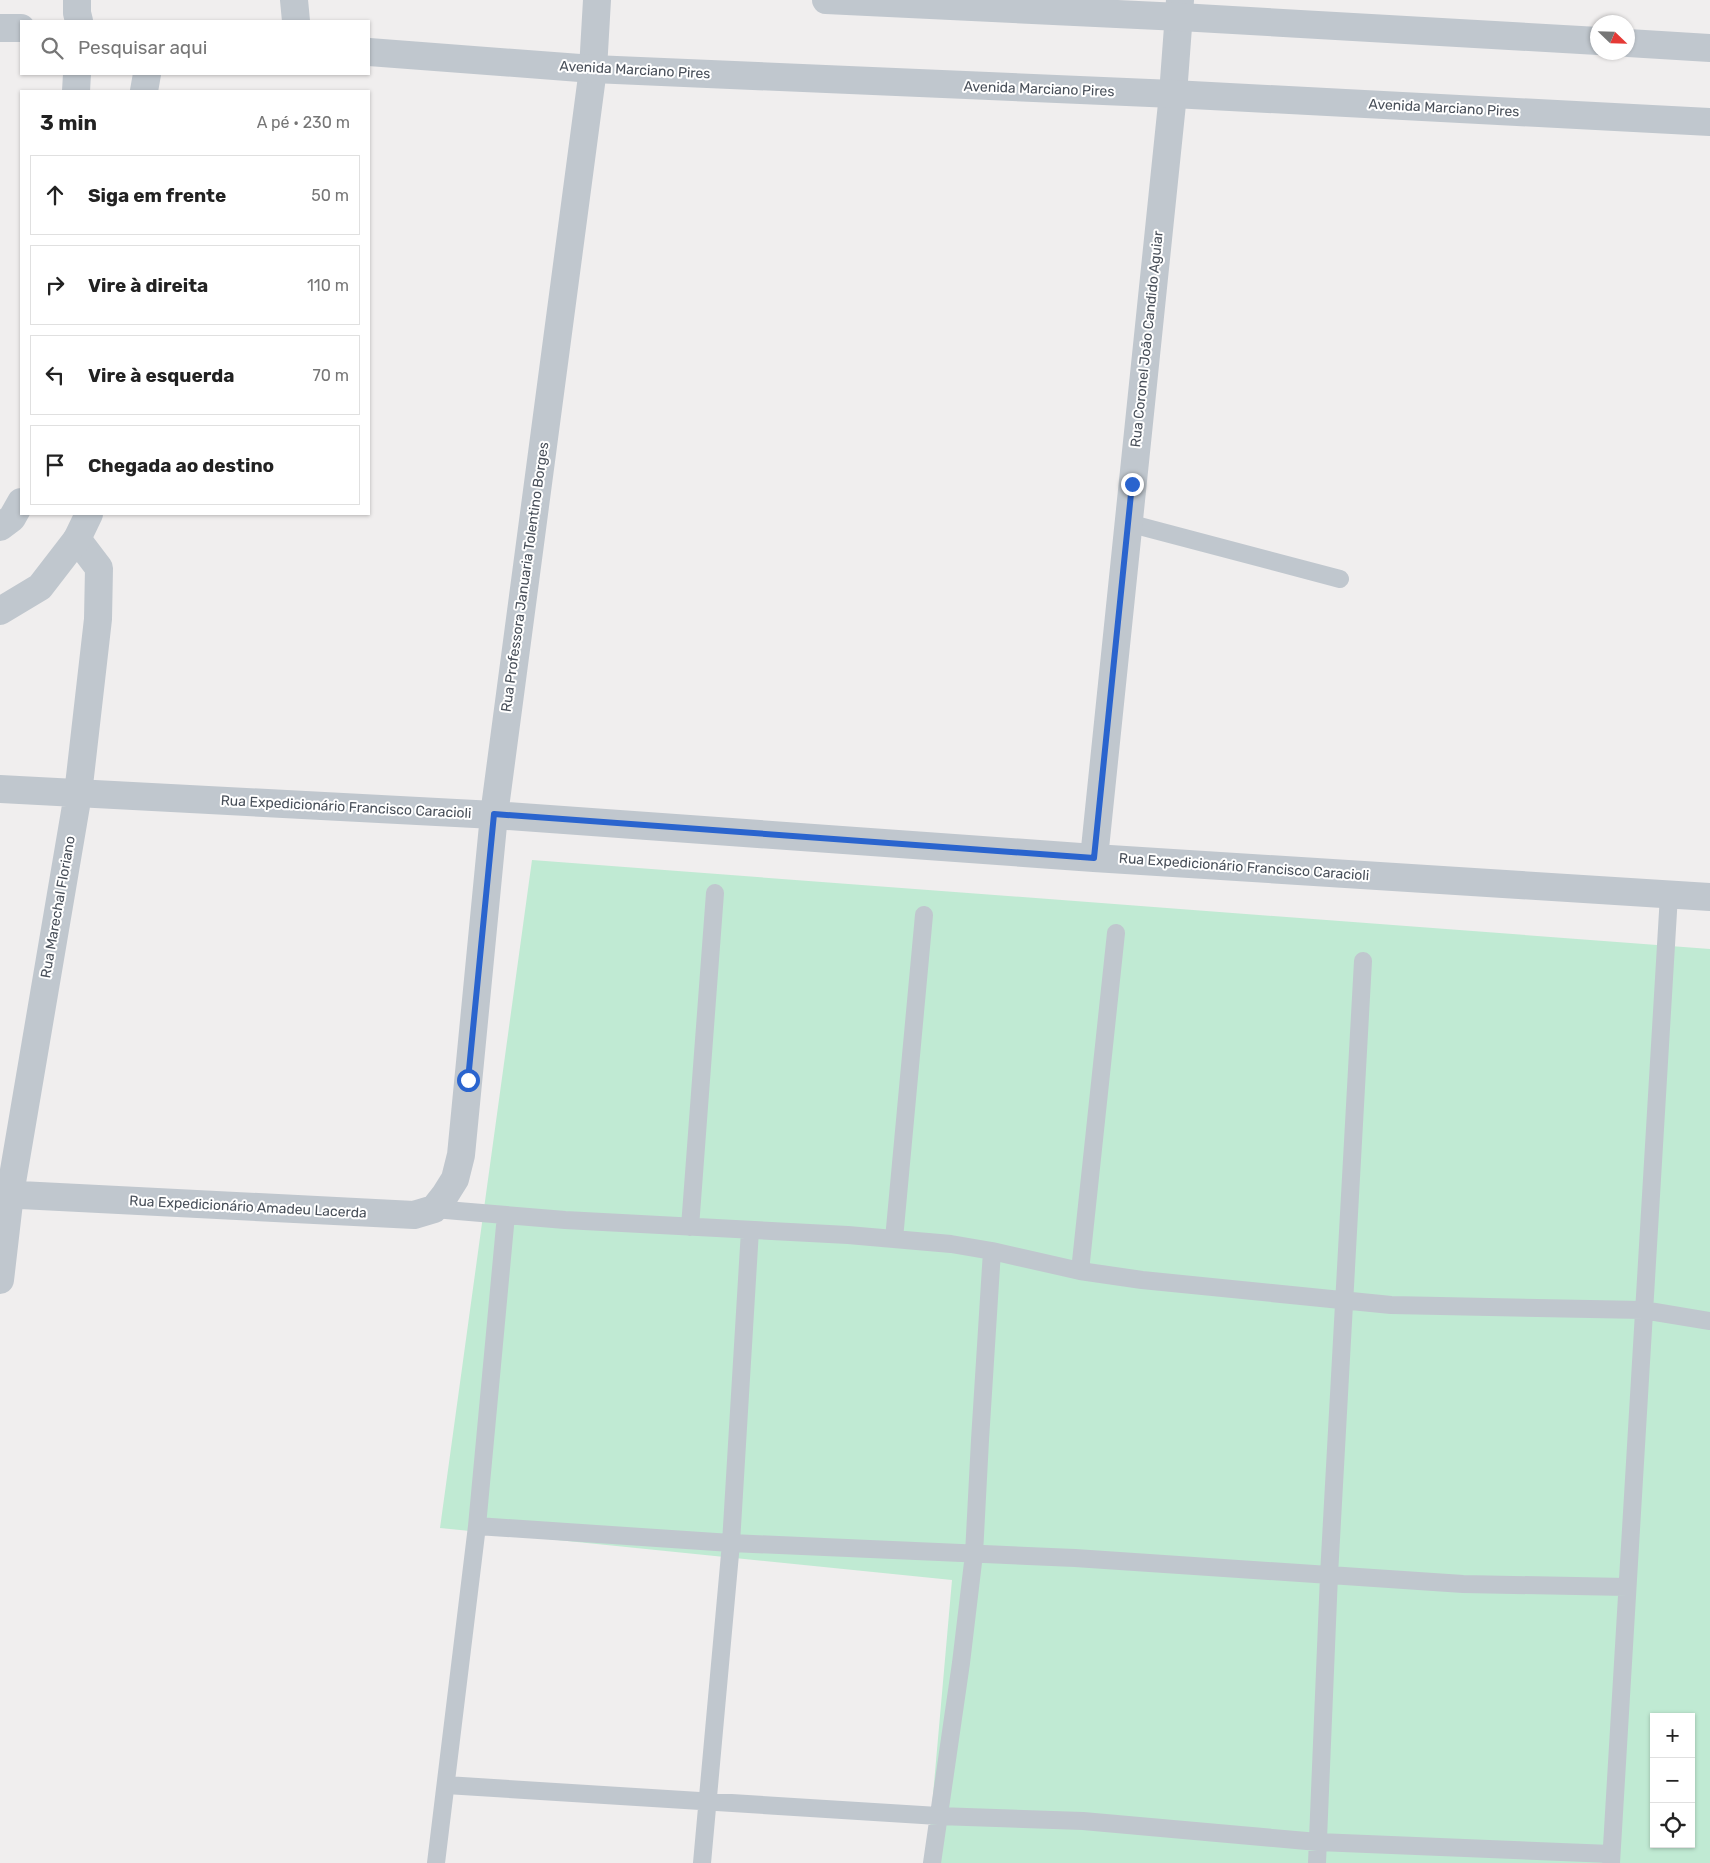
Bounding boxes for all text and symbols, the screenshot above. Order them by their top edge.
north arrow [1590,15,1635,60]
search box [20,20,370,75]
icon: search [38,34,66,62]
text: Pesquisar aqui [78,36,207,59]
street label: Avenida Marciano Pires [559,58,711,82]
street label: Avenida Marciano Pires [963,78,1115,100]
street label: Avenida Marciano Pires [1368,96,1520,120]
text: 3 min [40,110,97,135]
text: A pé · 230 m [257,113,350,132]
icon: ahead [41,181,69,209]
text: Siga em frente [88,184,226,207]
text: 50 m [311,186,349,205]
street label: Rua Coronel João Candido Aguiar [1127,229,1167,448]
icon: right [41,271,69,299]
text: Vire à direita [88,274,208,297]
text: 110 m [307,276,349,295]
icon: left [41,361,69,389]
text: Vire à esquerda [88,364,235,387]
text: 70 m [312,366,349,385]
street label: Rua Professora Januaria Tolentino Borges [498,441,552,713]
icon: arrive [41,451,69,479]
text: Chegada ao destino [88,454,274,477]
route end [1121,473,1144,496]
street label: Rua Expedicionário Francisco Caracioli [220,792,472,822]
street label: Rua Marechal Floriano [37,835,79,979]
street label: Rua Expedicionário Francisco Caracioli [1118,850,1370,884]
route start [457,1069,480,1092]
street label: Rua Expedicionário Amadeu Lacerda [129,1192,367,1222]
map controls [1650,1713,1695,1848]
button: + [1650,1713,1695,1758]
button: − [1650,1758,1695,1803]
button: locate [1650,1803,1695,1848]

